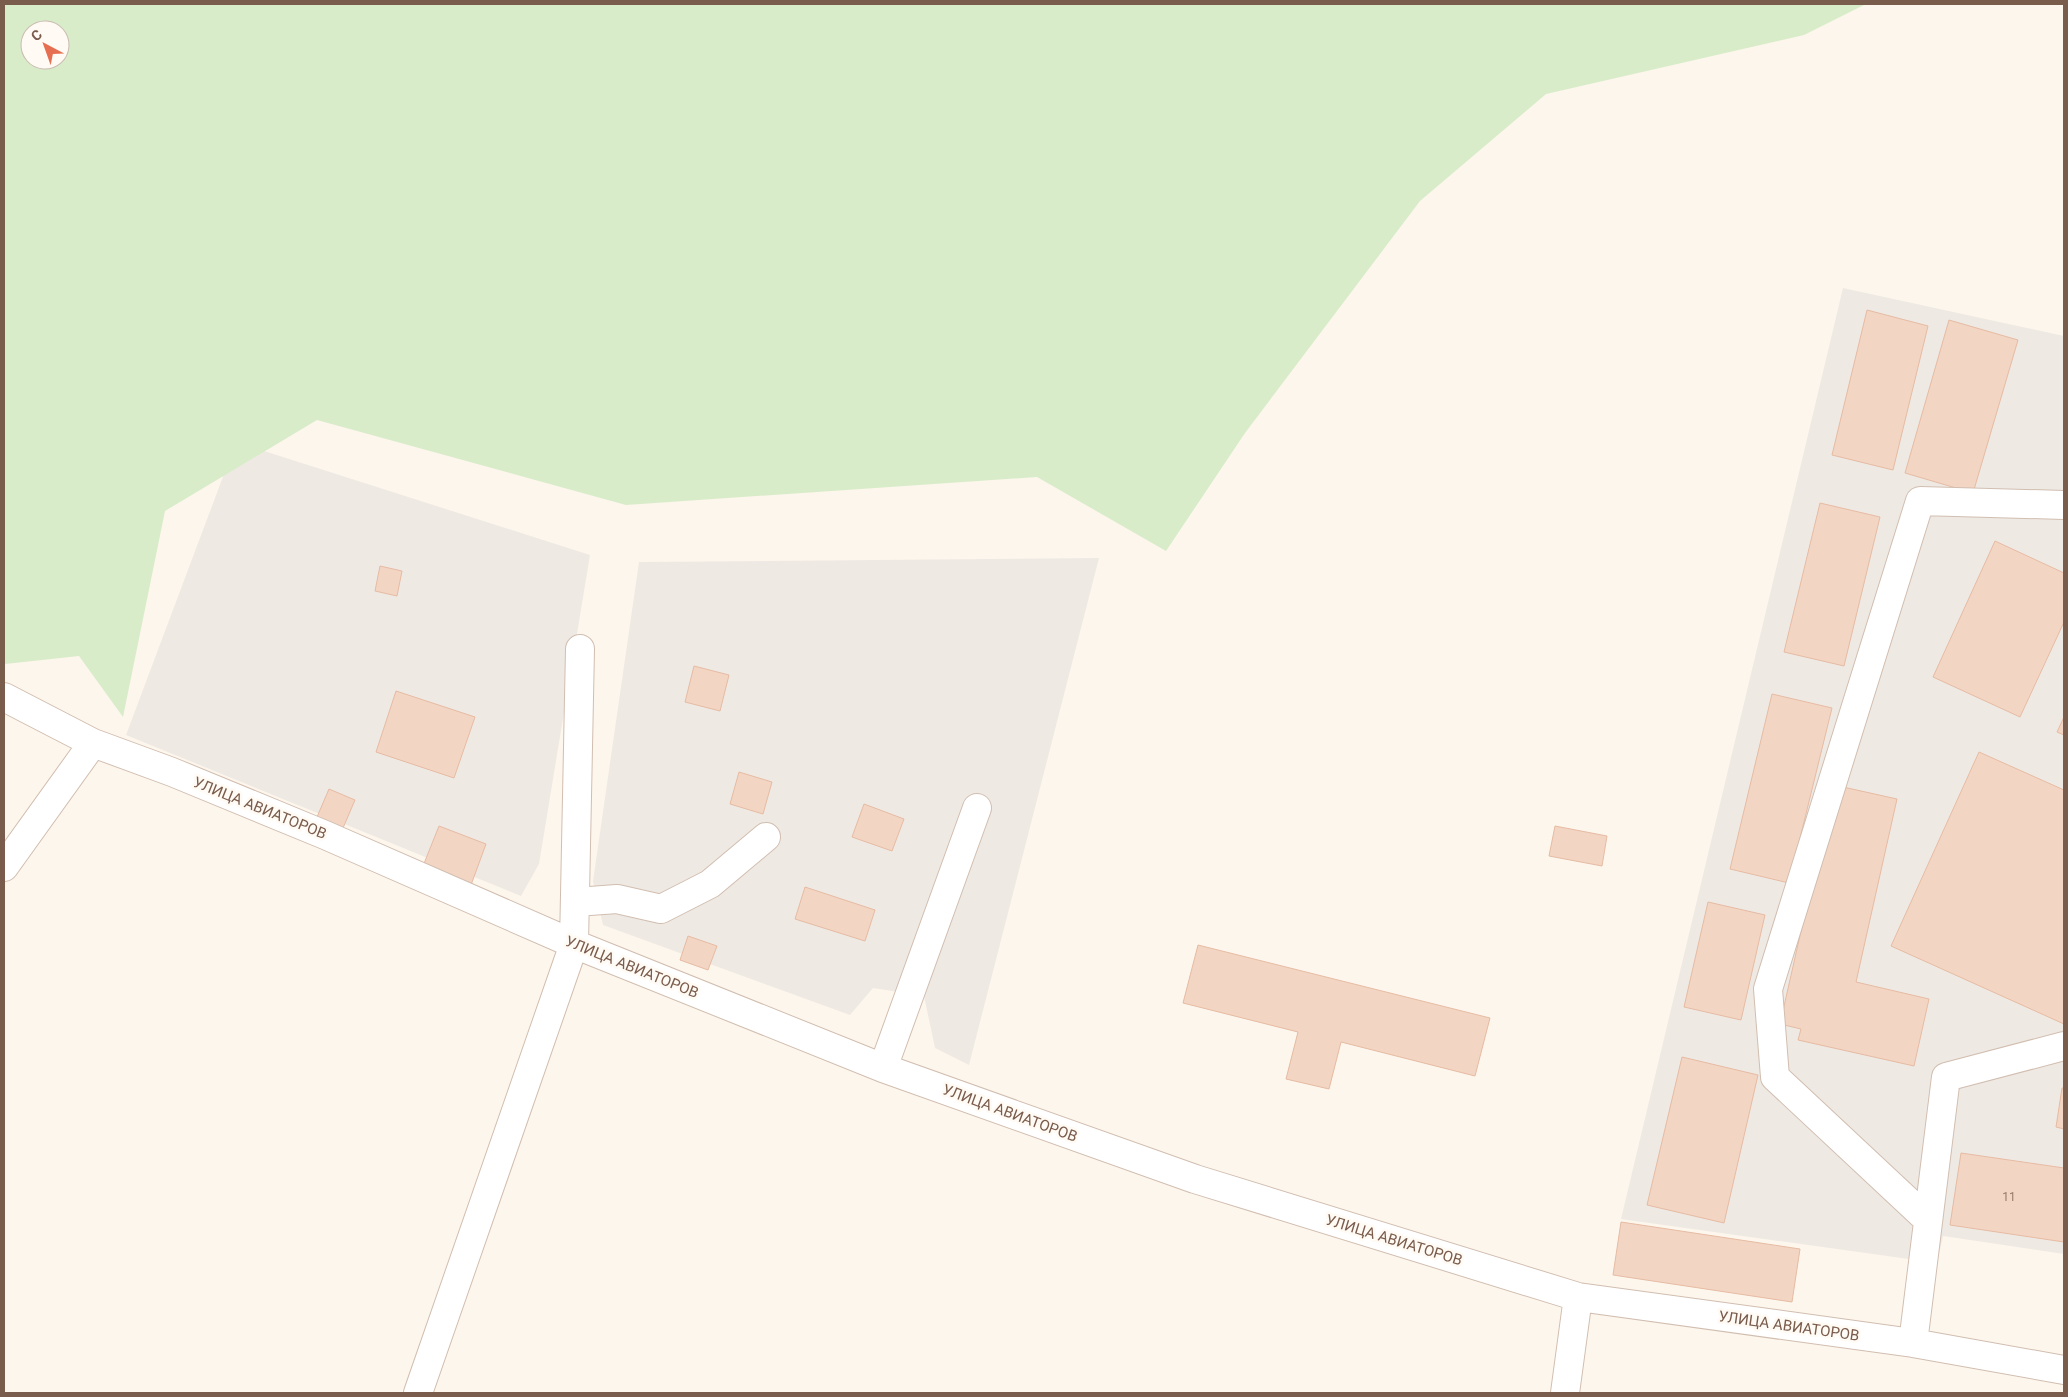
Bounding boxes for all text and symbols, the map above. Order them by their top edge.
north arrow [20,20,70,70]
text: С [28,26,45,44]
street label: УЛИЦА АВИАТОРОВ [191,773,329,843]
street label: УЛИЦА АВИАТОРОВ [563,932,701,1002]
street label: УЛИЦА АВИАТОРОВ [940,1080,1080,1146]
house number: 11 [2002,1190,2016,1204]
street label: УЛИЦА АВИАТОРОВ [1323,1211,1465,1269]
street label: УЛИЦА АВИАТОРОВ [1717,1307,1861,1345]

